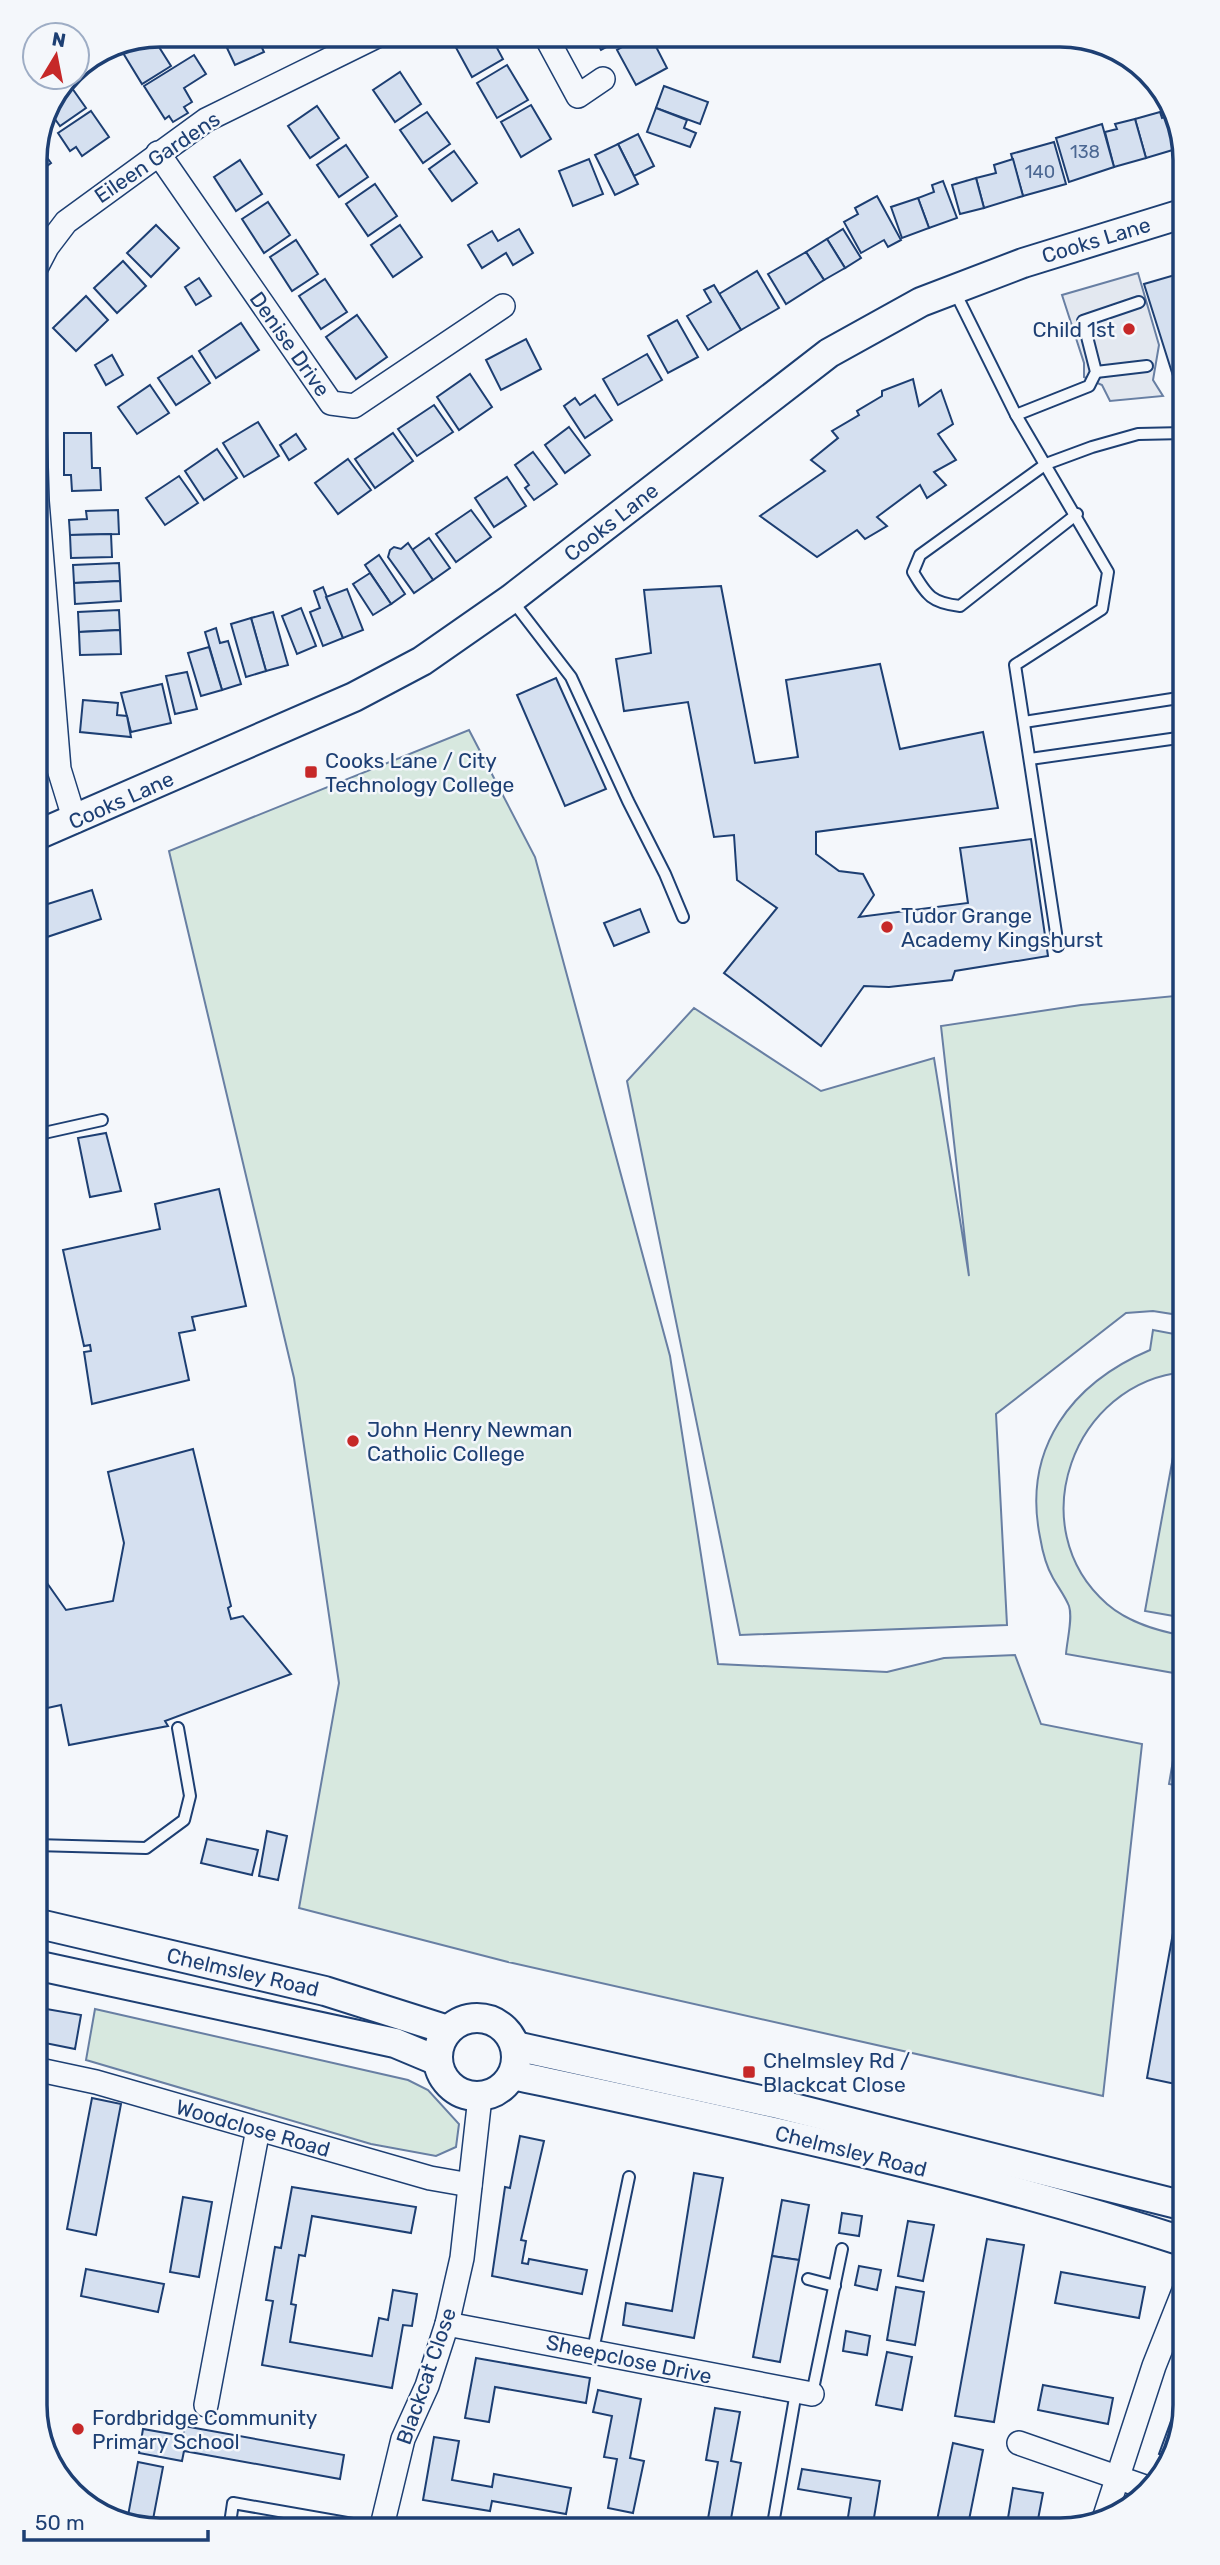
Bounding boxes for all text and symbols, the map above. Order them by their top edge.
north arrow [21,21,91,91]
text: N [50,27,68,52]
street label: Eileen Gardens [90,106,224,208]
house number: 138 [1070,141,1100,163]
house number: 140 [1025,161,1055,183]
street label: Cooks Lane [1039,212,1153,268]
street label: Denise Drive [245,287,335,401]
place label: Child 1st [1033,317,1115,342]
marker: Child 1st [1121,321,1137,337]
street label: Cooks Lane [559,478,663,566]
place label: Cooks Lane / City Technology College [325,748,514,797]
marker: Cooks Lane / City Technology College [303,764,319,780]
street label: Cooks Lane [65,766,177,834]
place label: Tudor Grange Academy Kingshurst [901,903,1103,952]
marker: Tudor Grange Academy Kingshurst [879,919,895,935]
place label: John Henry Newman Catholic College [367,1417,573,1466]
marker: John Henry Newman Catholic College [345,1433,361,1449]
street label: Chelmsley Road [164,1942,322,2002]
place label: Chelmsley Rd / Blackcat Close [763,2048,910,2097]
marker: Chelmsley Rd / Blackcat Close [741,2064,757,2080]
street label: Woodclose Road [173,2094,333,2162]
street label: Chelmsley Road [773,2120,929,2182]
street label: Blackcat Close [391,2304,461,2448]
street label: Sheepclose Drive [544,2329,714,2389]
place label: Fordbridge Community Primary School [92,2405,318,2454]
marker: Fordbridge Community Primary School [70,2421,86,2437]
scale bar [24,2498,208,2542]
text: 50 m [35,2510,85,2535]

